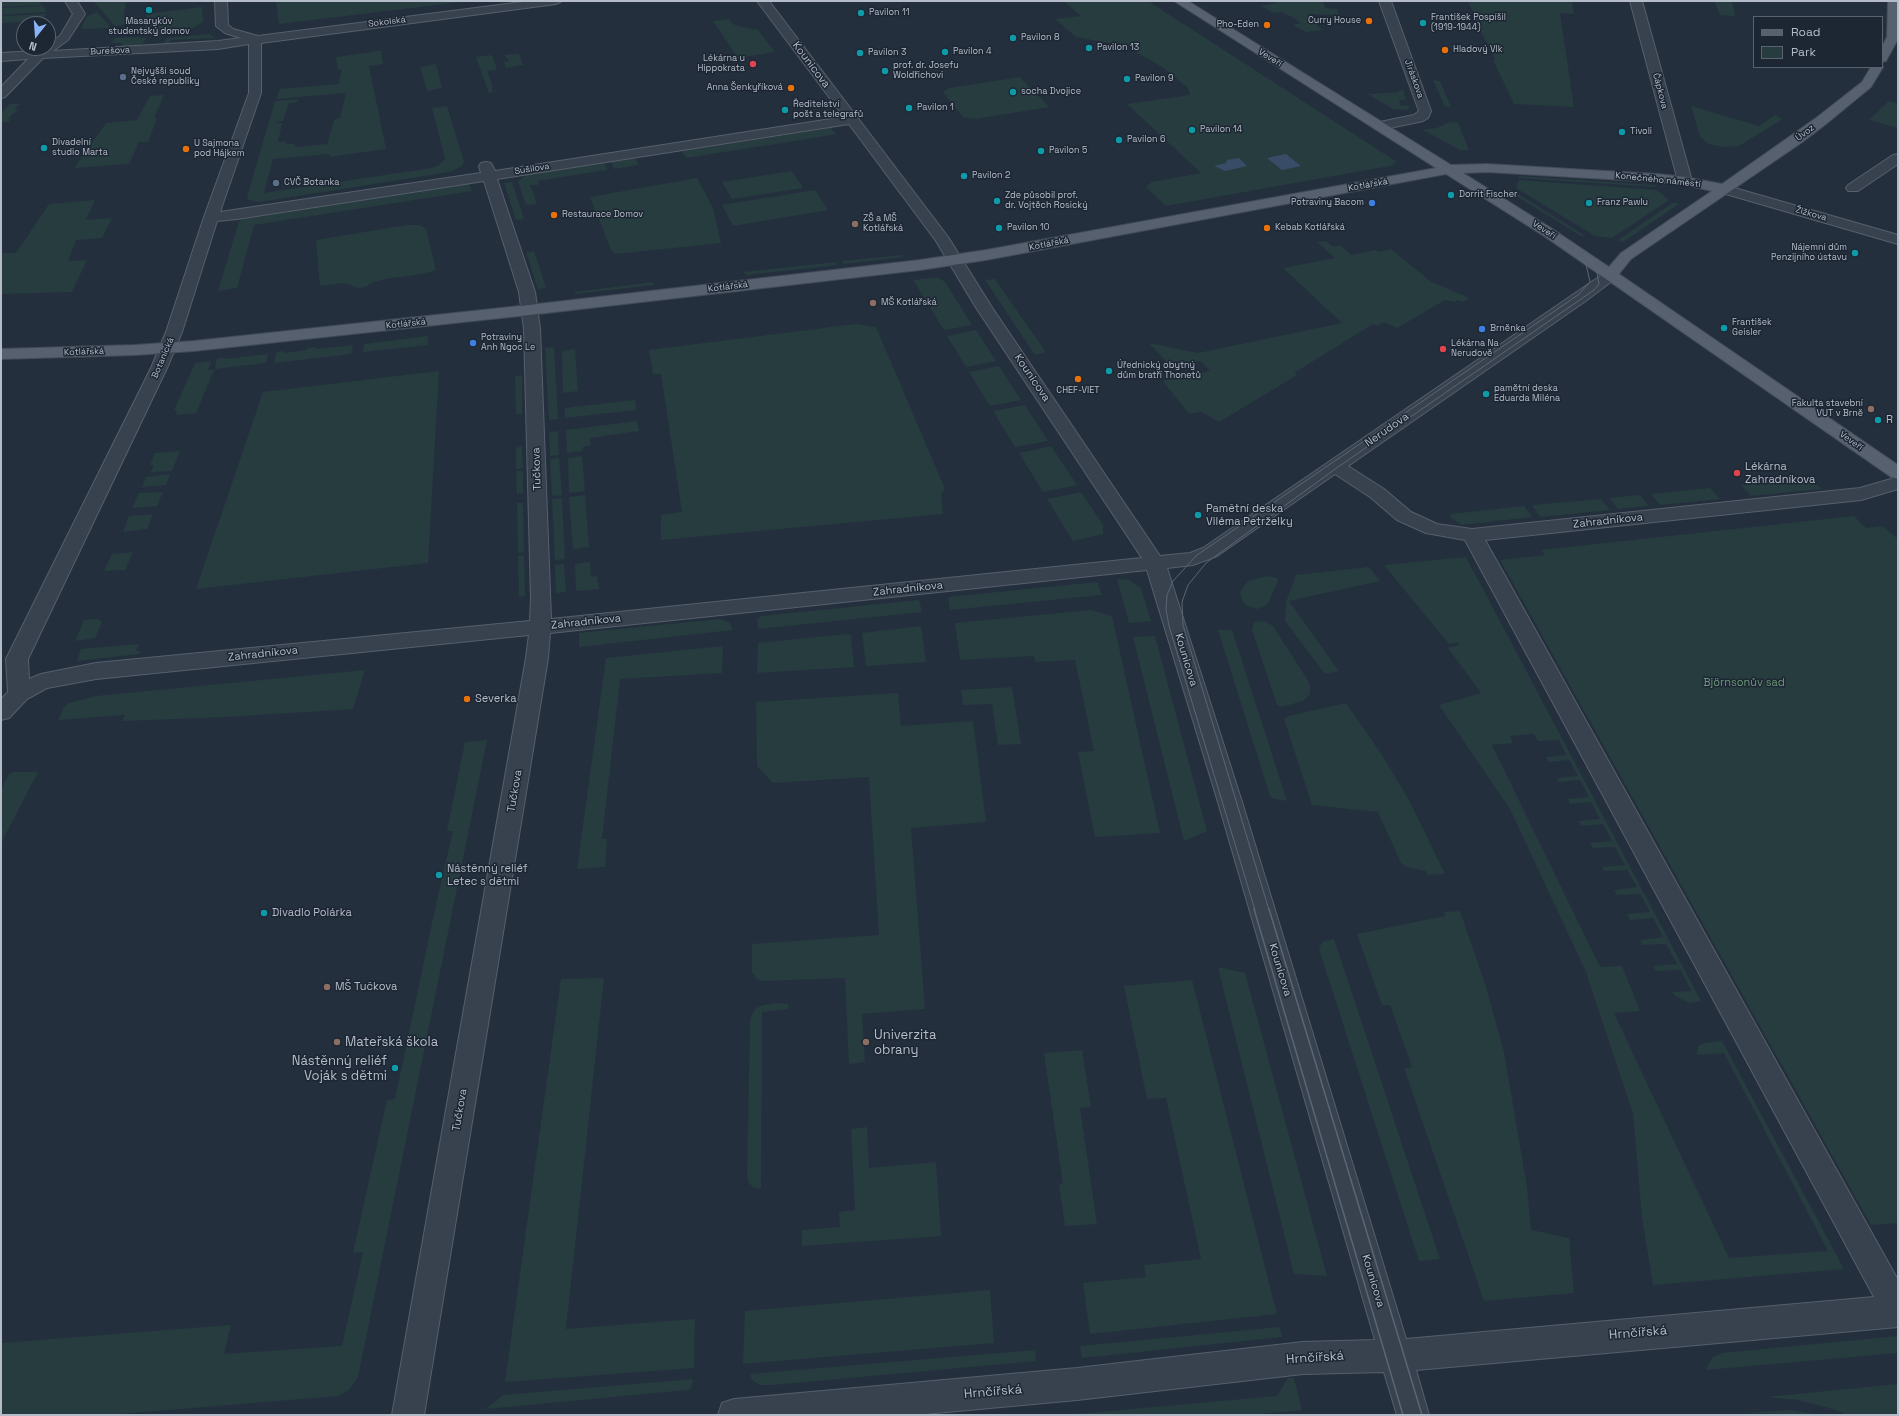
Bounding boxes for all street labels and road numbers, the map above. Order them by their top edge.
street label: Sokolská [367,14,407,30]
street label: Kounicova [789,39,833,91]
street label: Burešova [90,45,130,57]
street label: Veveří [1256,47,1284,69]
street label: Jiráskova [1402,58,1426,100]
street label: Čápkova [1650,72,1670,110]
street label: Úvoz [1793,122,1817,144]
street label: Sušilova [514,161,550,177]
street label: Konečného náměstí [1615,170,1701,190]
street label: Kotlářská [1347,176,1389,194]
street label: Žižkova [1794,204,1828,224]
street label: Veveří [1530,218,1558,242]
street label: Kotlářská [1028,235,1070,253]
street label: Kotlářská [707,279,749,295]
street label: Kotlářská [385,317,427,331]
street label: Botanická [150,336,176,380]
street label: Kotlářská [64,346,104,358]
street label: Kounicova [1011,352,1053,404]
street label: Nerudova [1363,410,1411,450]
street label: Veveří [1837,429,1865,453]
street label: Tučkova [530,447,544,491]
street label: Zahradníkova [1572,511,1644,531]
street label: Zahradníkova [872,579,944,599]
street label: Zahradníkova [550,612,622,632]
street label: Kounicova [1172,632,1200,688]
street label: Zahradníkova [227,644,299,664]
street label: Tučkova [505,769,525,813]
street label: Kounicova [1266,942,1294,998]
street label: Tučkova [450,1088,470,1132]
street label: Kounicova [1359,1253,1387,1309]
street label: Hrnčířská [1608,1323,1668,1343]
street label: Hrnčířská [1285,1348,1345,1368]
street label: Hrnčířská [963,1382,1023,1402]

